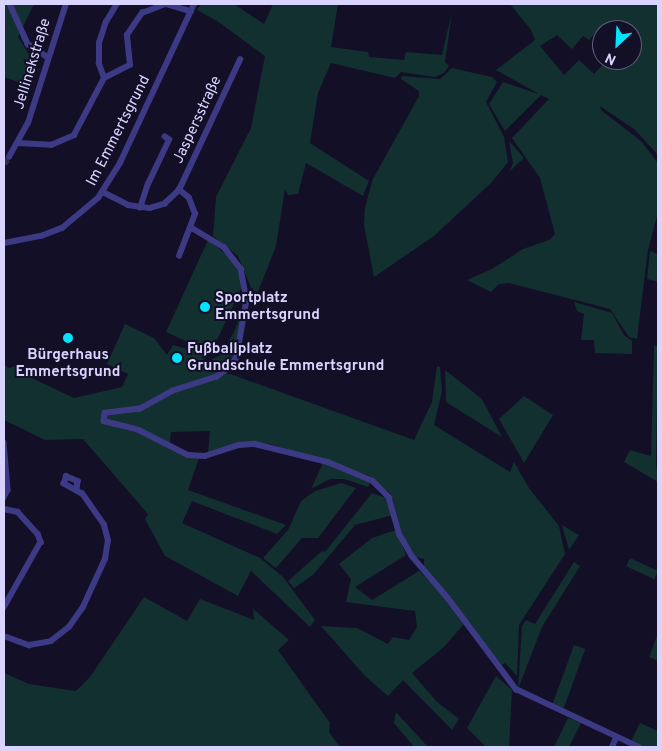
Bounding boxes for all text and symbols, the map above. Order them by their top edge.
street label: Jellinekstraße [11,16,55,112]
north arrow [592,20,642,70]
text: N [603,48,619,68]
street label: Im Emmertsgrund [83,73,155,189]
street label: Jaspersstraße [170,73,226,167]
place label: Sportplatz Emmertsgrund [215,289,320,324]
marker: Sportplatz Emmertsgrund [199,301,211,313]
marker: Bürgerhaus Emmertsgrund [62,332,74,344]
place label: Fußballplatz Grundschule Emmertsgrund [187,340,384,375]
place label: Bürgerhaus Emmertsgrund [16,346,120,381]
marker: Fußballplatz Grundschule Emmertsgrund [171,352,183,364]

